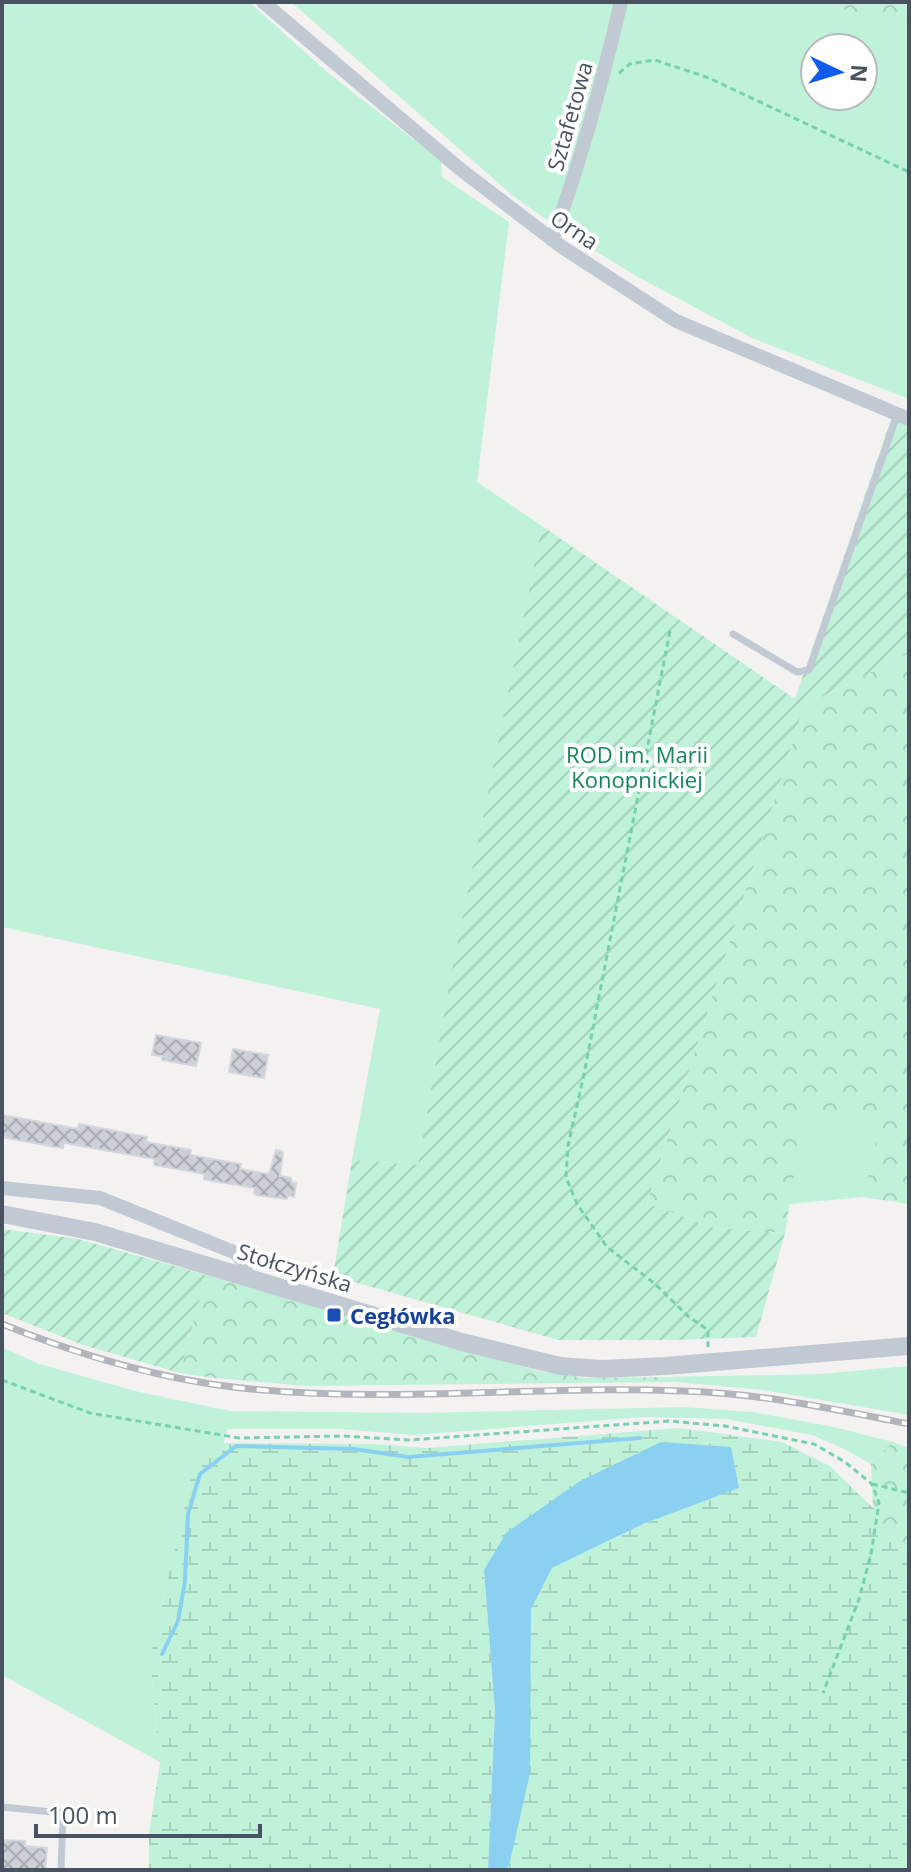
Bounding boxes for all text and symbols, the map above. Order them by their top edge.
north arrow [799,32,879,112]
street label: Sztafetowa [539,58,599,174]
text: N [844,63,876,83]
street label: Orna [545,202,605,256]
park label: ROD im. Marii Konopnickiej [566,739,708,794]
street label: Stołczyńska [234,1235,356,1299]
place label: Cegłówka [350,1300,456,1330]
marker: Cegłówka [325,1306,343,1324]
scale bar [36,1788,260,1838]
text: 100 m [48,1798,118,1831]

